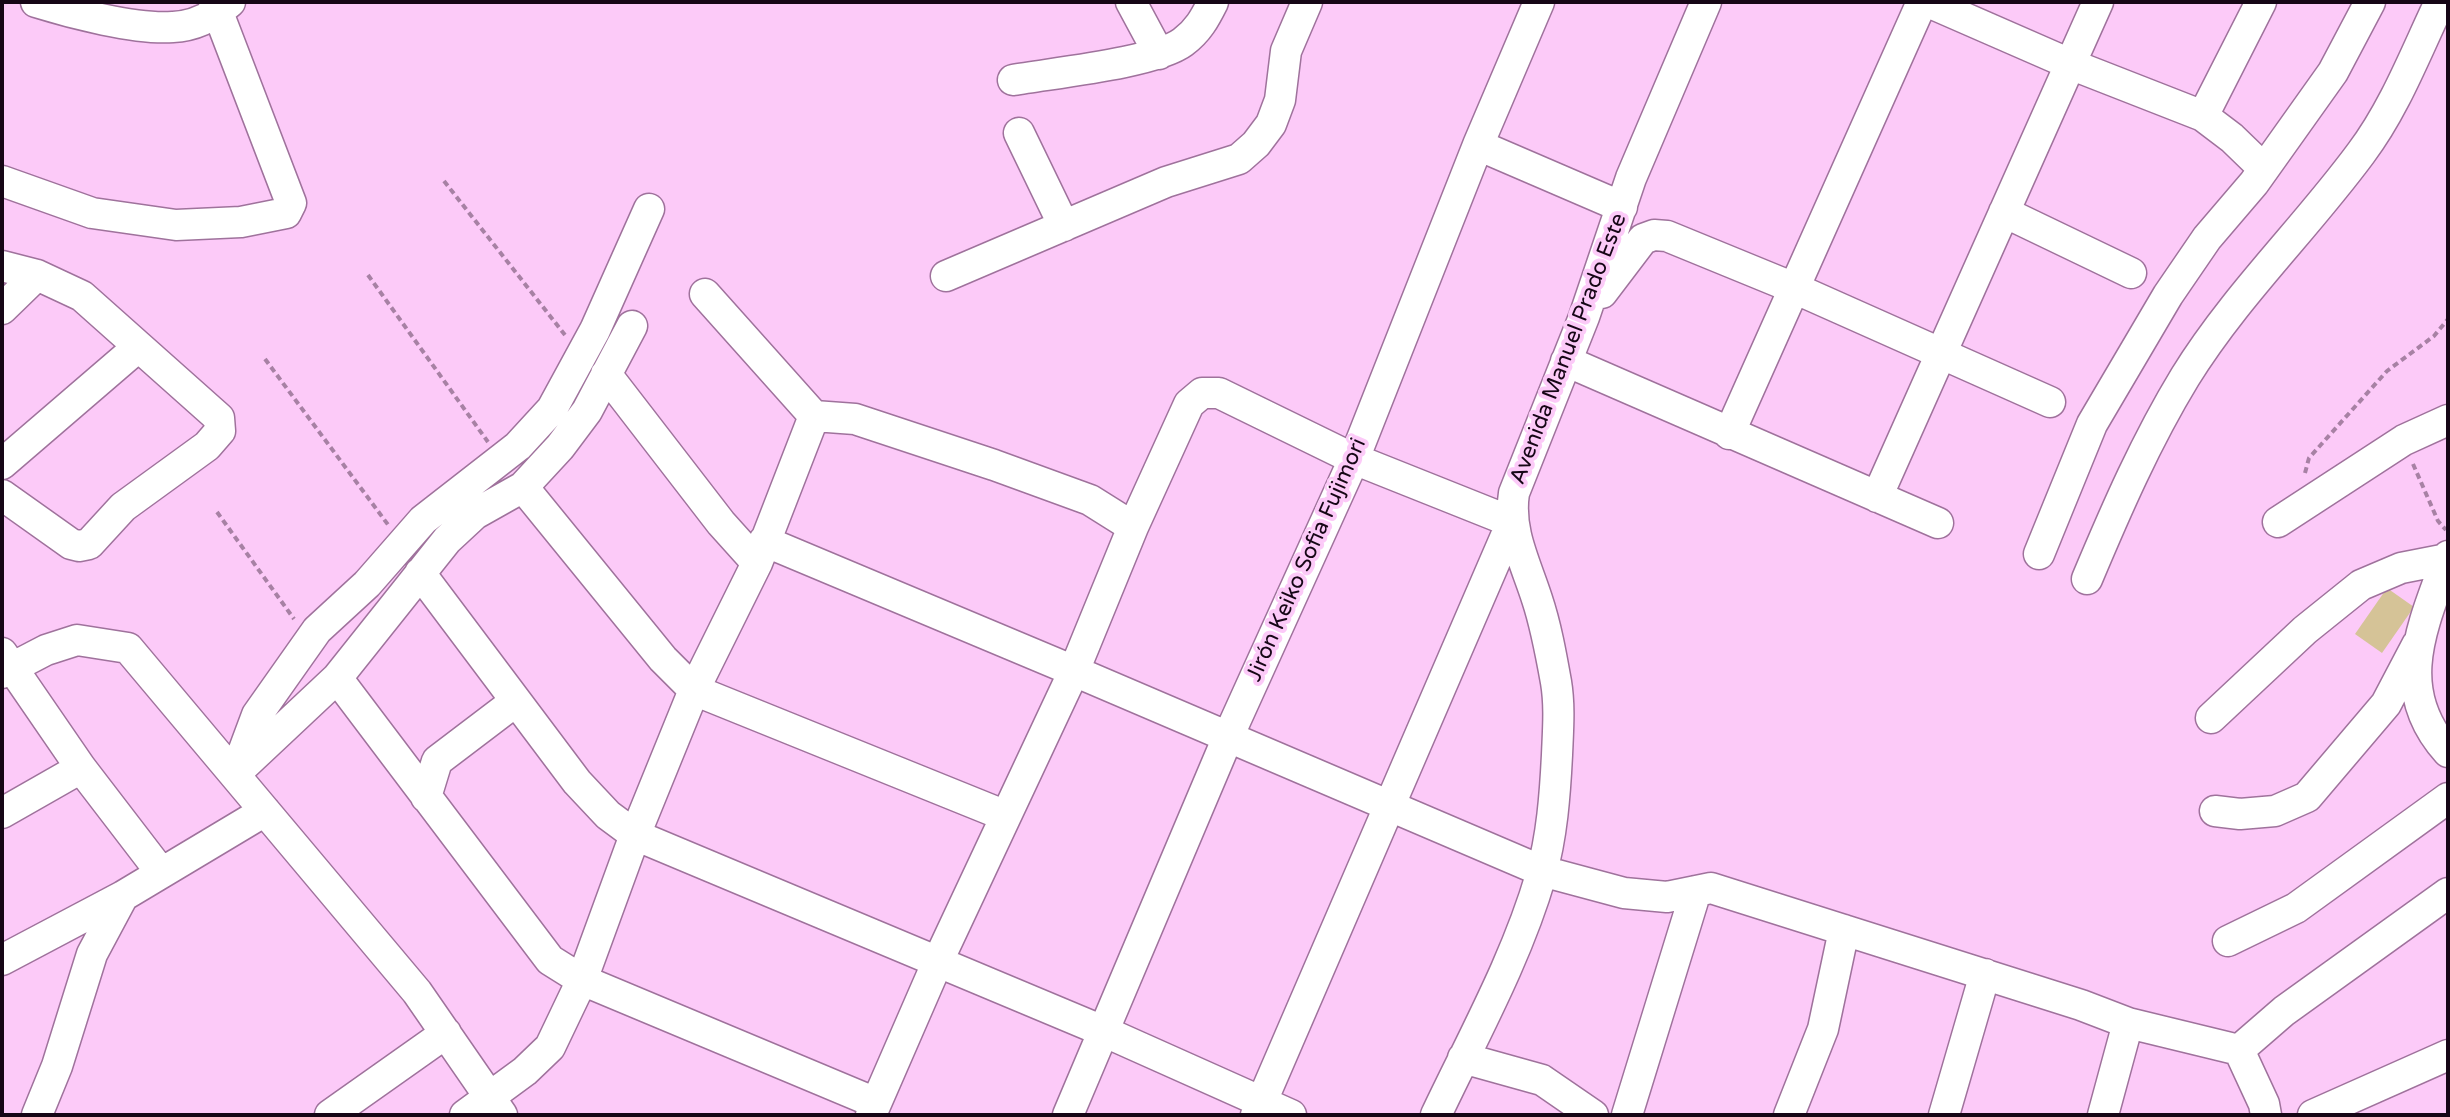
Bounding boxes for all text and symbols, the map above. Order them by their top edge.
street label: Avenida Manuel Prado Este [1505,210,1633,488]
street label: Jirón Keiko Sofia Fujimori [1241,434,1373,686]

